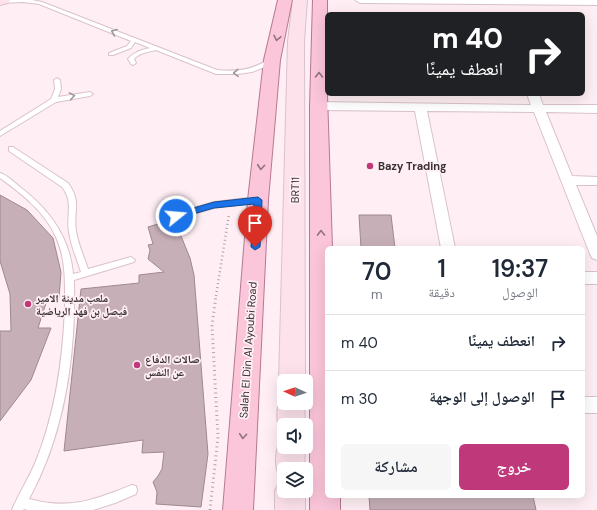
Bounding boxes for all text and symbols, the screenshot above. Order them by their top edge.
text: 40 m [432,20,503,57]
icon: right [517,28,569,80]
one-way arrow [110,29,117,37]
one-way arrow [273,35,281,41]
text: انعطف يمينًا [426,57,503,81]
one-way arrow [233,69,239,77]
one-way arrow [315,72,323,78]
one-way arrow [69,93,75,101]
place label: Bazy Trading [378,159,447,173]
marker: Bazy Trading [365,161,375,171]
one-way arrow [257,164,266,170]
street label: BRT11 [288,177,302,203]
position arrow [155,195,197,237]
pin [238,206,272,247]
icon: arrive [244,212,266,234]
one-way arrow [317,230,325,236]
text: 1 [437,253,446,284]
text: 19:37 [492,253,548,284]
text: 70 [362,256,391,287]
street label: Salah El Din Al Ayoubi Road [236,281,260,419]
text: دقيقة [428,284,455,301]
text: الوصول [502,284,538,301]
text: m [371,286,383,303]
place label: ملعب مدينة الامير فيصل بن فهد الرياضية [35,291,127,319]
marker: ملعب مدينة الامير فيصل بن فهد الرياضية [23,299,33,309]
text: انعطف يمينًا [468,331,535,351]
icon: right [547,332,569,354]
text: 40 m [341,333,378,353]
place label: صالات الدفاع عن النفس [145,352,200,380]
marker: صالات الدفاع عن النفس [132,360,142,370]
north arrow [277,374,313,410]
map controls [277,374,313,498]
text: الوصول إلى الوجهة [429,387,535,407]
icon: arrive [547,388,569,410]
text: 30 m [341,389,378,409]
button: sound [277,418,313,454]
one-way arrow [238,433,247,439]
button: مشاركة [341,444,451,490]
button: خروج [459,444,569,490]
button: layers [277,462,313,498]

